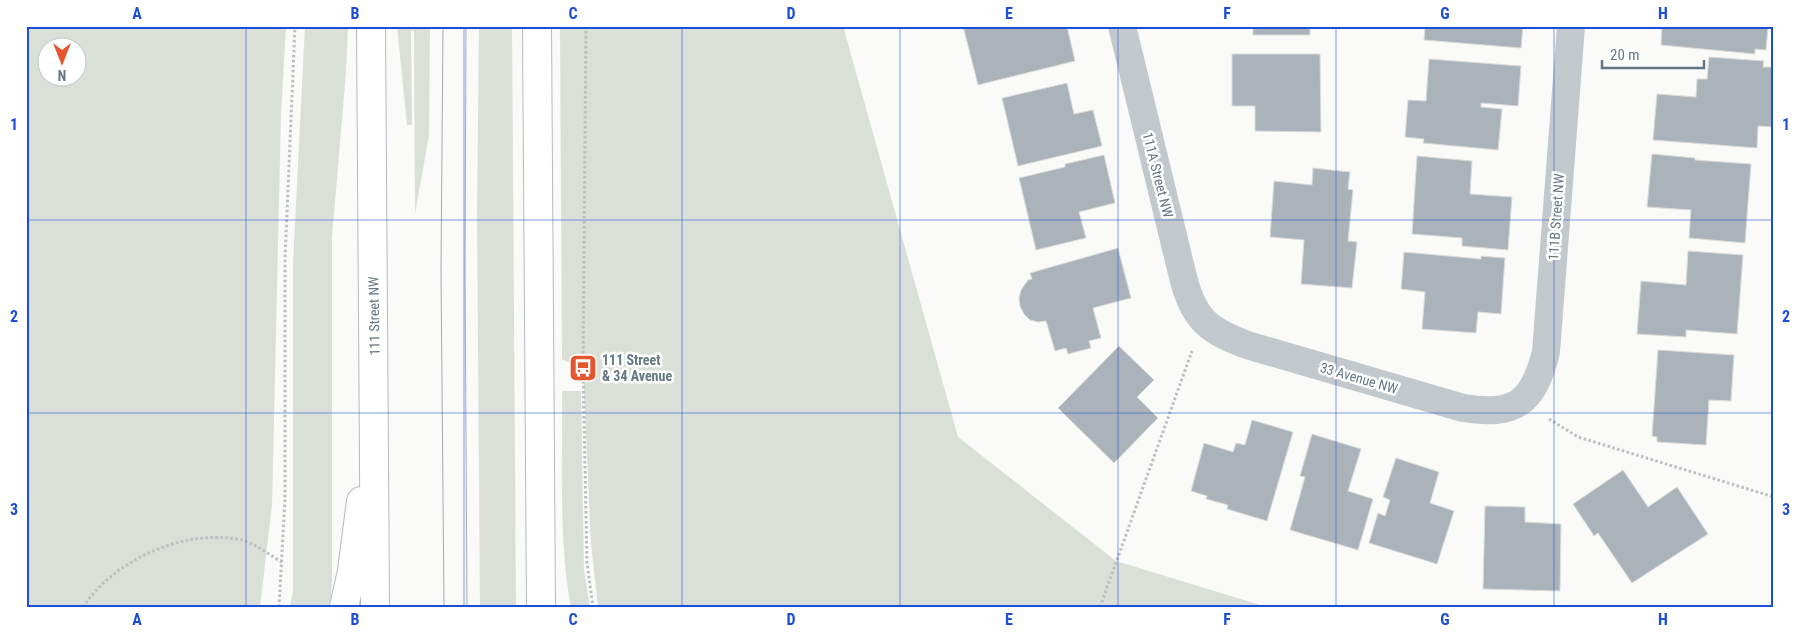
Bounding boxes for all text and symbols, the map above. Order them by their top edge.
text: A [132,4,142,23]
text: B [351,4,360,23]
text: C [568,4,578,23]
text: D [786,4,796,23]
text: E [1005,4,1013,23]
text: F [1223,4,1231,23]
text: G [1440,4,1450,23]
text: H [1658,4,1668,23]
north arrow [38,38,88,88]
scale bar [1602,38,1705,70]
text: 20 m [1610,46,1640,64]
text: N [58,67,66,83]
text: 1 [10,115,18,134]
text: 1 [1782,115,1790,134]
street label: 111A Street NW [1140,131,1176,220]
street label: 111B Street NW [1545,173,1567,261]
street label: 111 Street NW [365,276,383,356]
text: 2 [10,307,18,326]
text: 2 [1782,307,1790,326]
place label: 111 Street & 34 Avenue [602,352,672,384]
bus stop icon: 111 Street & 34 Avenue [568,353,598,383]
street label: 33 Avenue NW [1318,359,1400,397]
text: 3 [10,500,18,519]
text: 3 [1782,500,1790,519]
text: A [132,610,142,629]
text: B [351,610,360,629]
text: C [568,610,578,629]
text: D [786,610,796,629]
text: E [1005,610,1013,629]
text: F [1223,610,1231,629]
text: G [1440,610,1450,629]
text: H [1658,610,1668,629]

